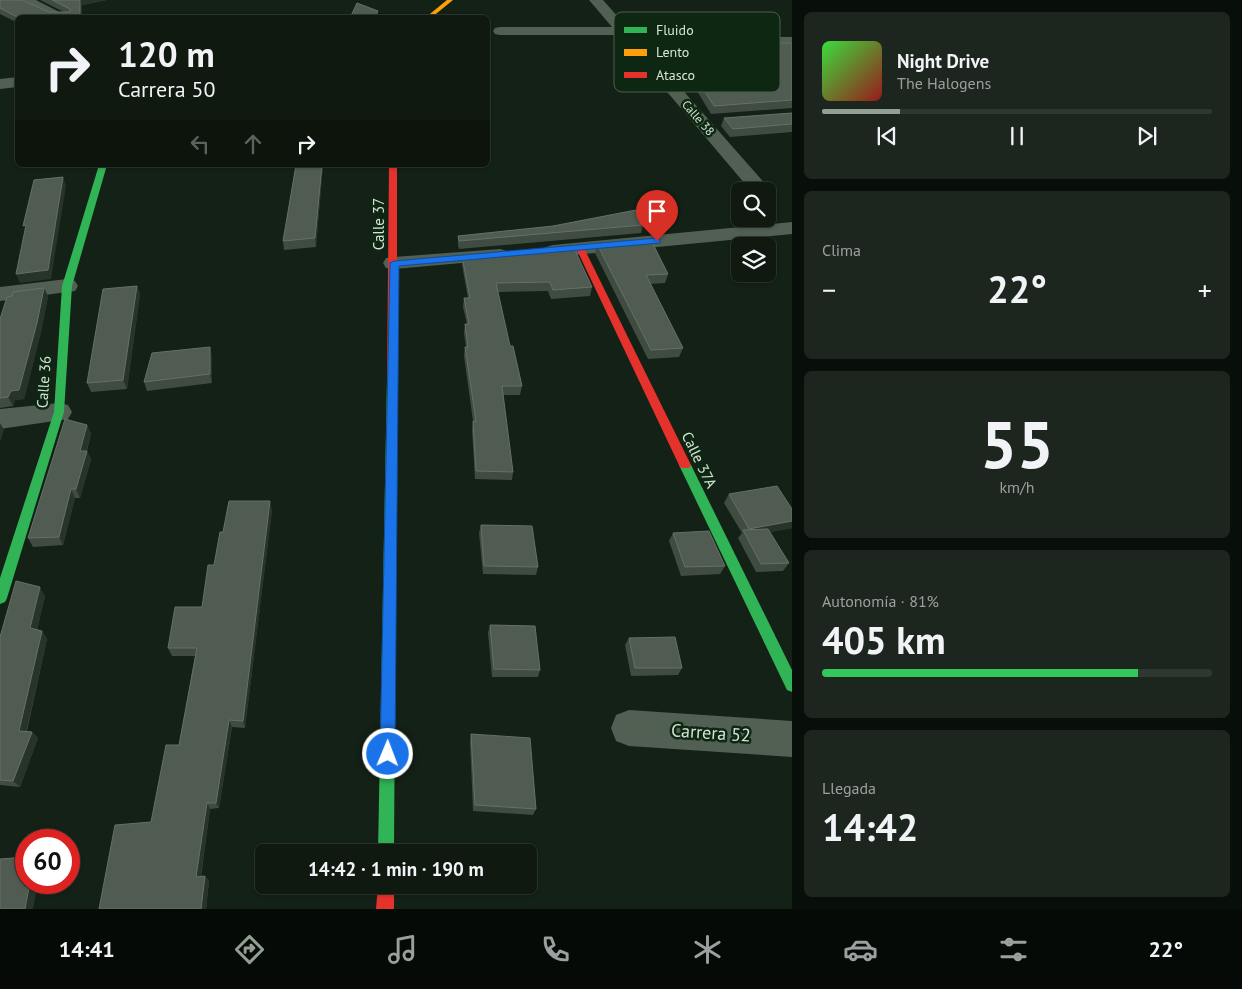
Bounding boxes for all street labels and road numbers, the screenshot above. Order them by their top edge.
street label: Calle 38 [679,97,718,138]
street label: Calle 37 [369,198,388,250]
street label: Calle 36 [32,355,55,409]
street label: Calle 37A [678,428,721,491]
street label: Carrera 52 [670,718,752,747]

